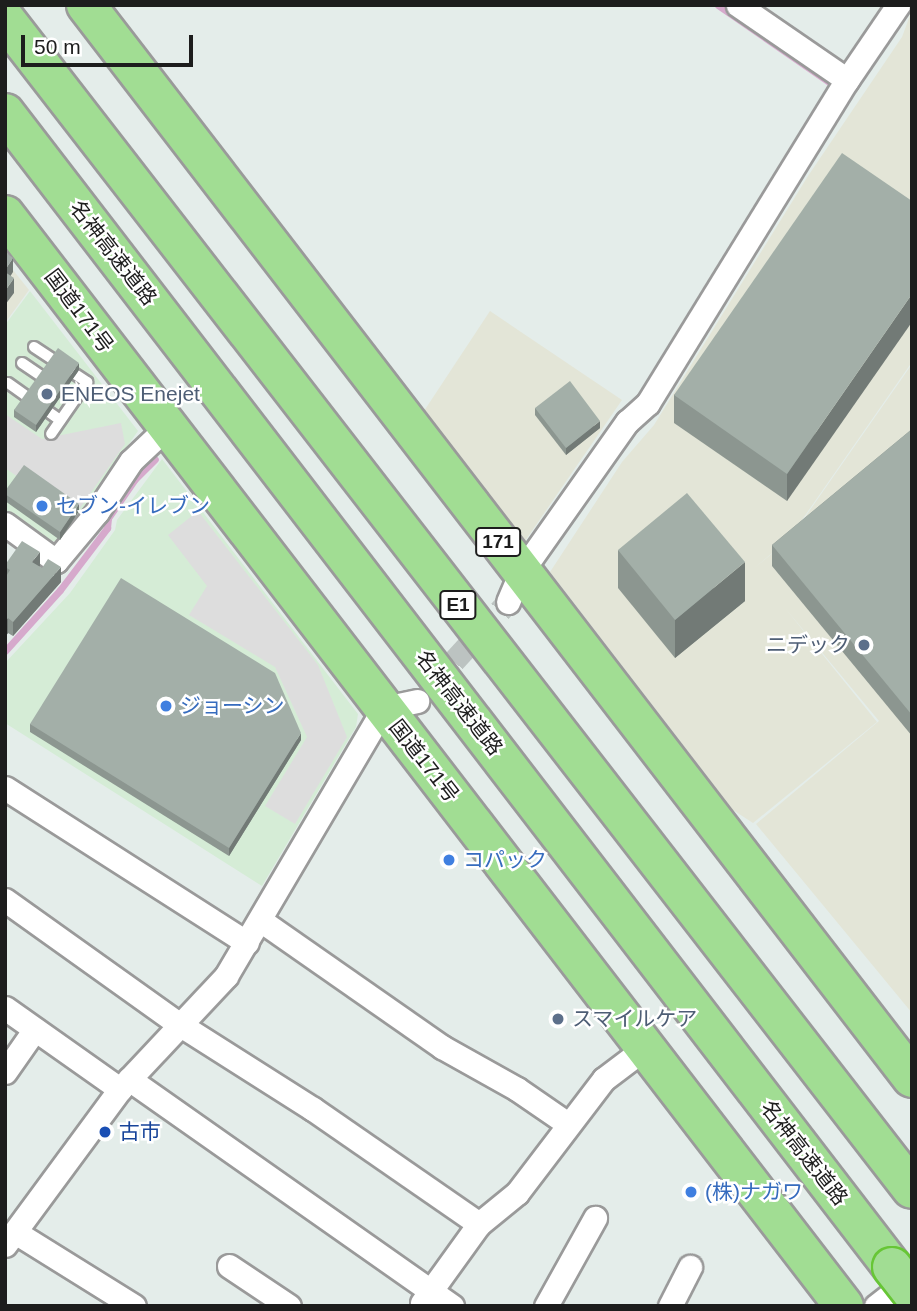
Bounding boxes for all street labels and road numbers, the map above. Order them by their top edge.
street label: 名神高速道路 [64,196,162,310]
street label: 国道171号 [39,264,119,358]
road number: 171 [474,526,522,558]
road number: E1 [439,590,477,620]
street label: 名神高速道路 [410,646,508,760]
street label: 国道171号 [384,715,464,807]
street label: 名神高速道路 [755,1096,853,1210]

